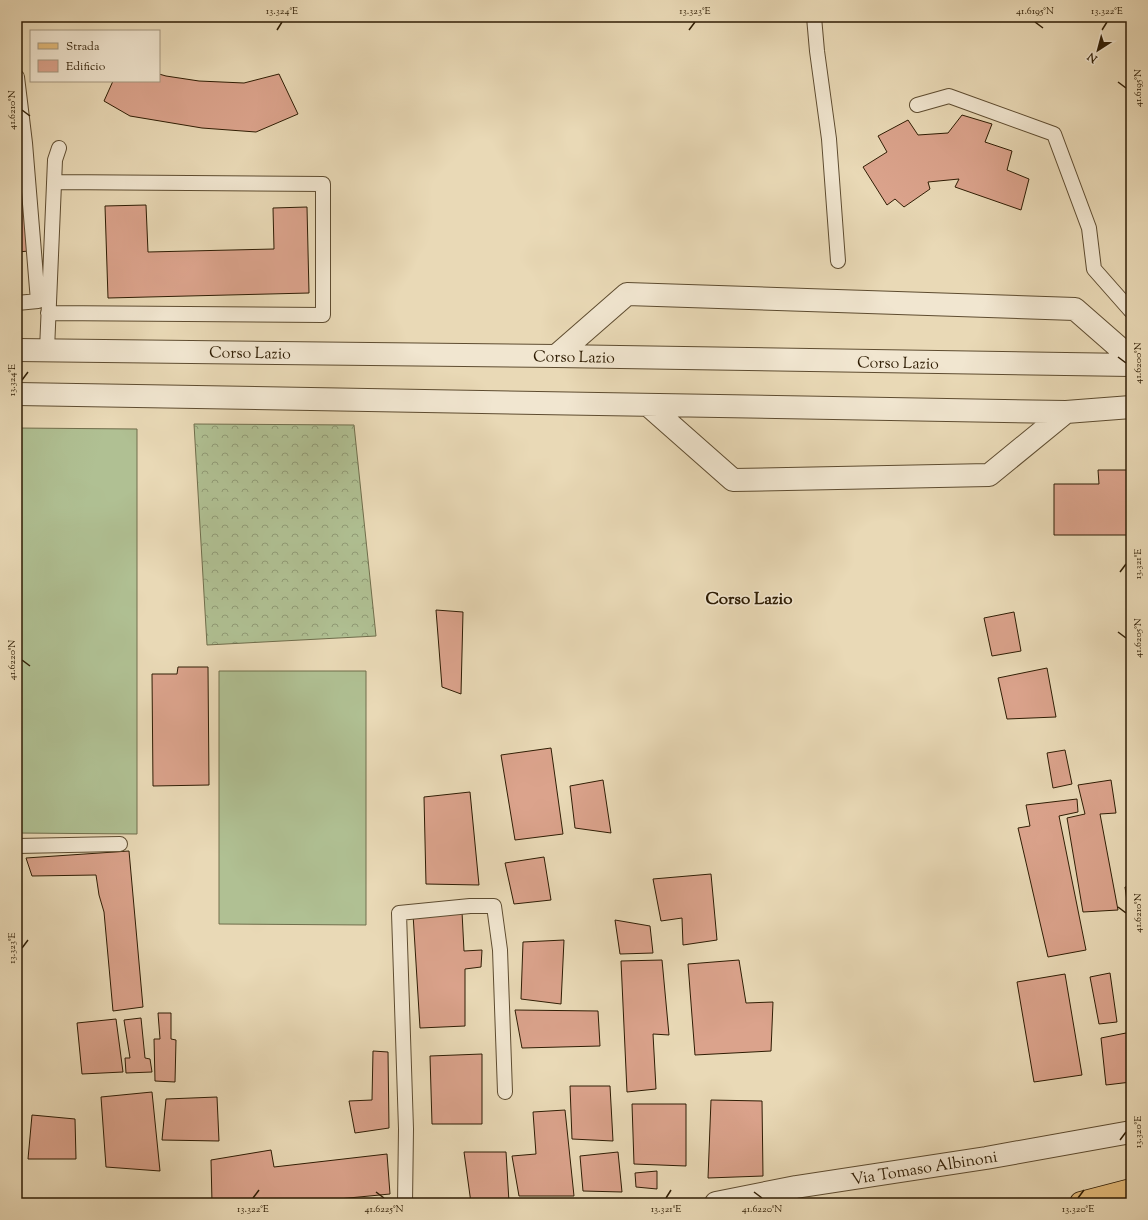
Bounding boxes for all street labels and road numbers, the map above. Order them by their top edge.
street label: Corso Lazio [209,342,291,367]
street label: Corso Lazio [533,346,615,371]
street label: Corso Lazio [857,352,939,377]
street label: Via Tomaso Albinoni [850,1146,1000,1192]

